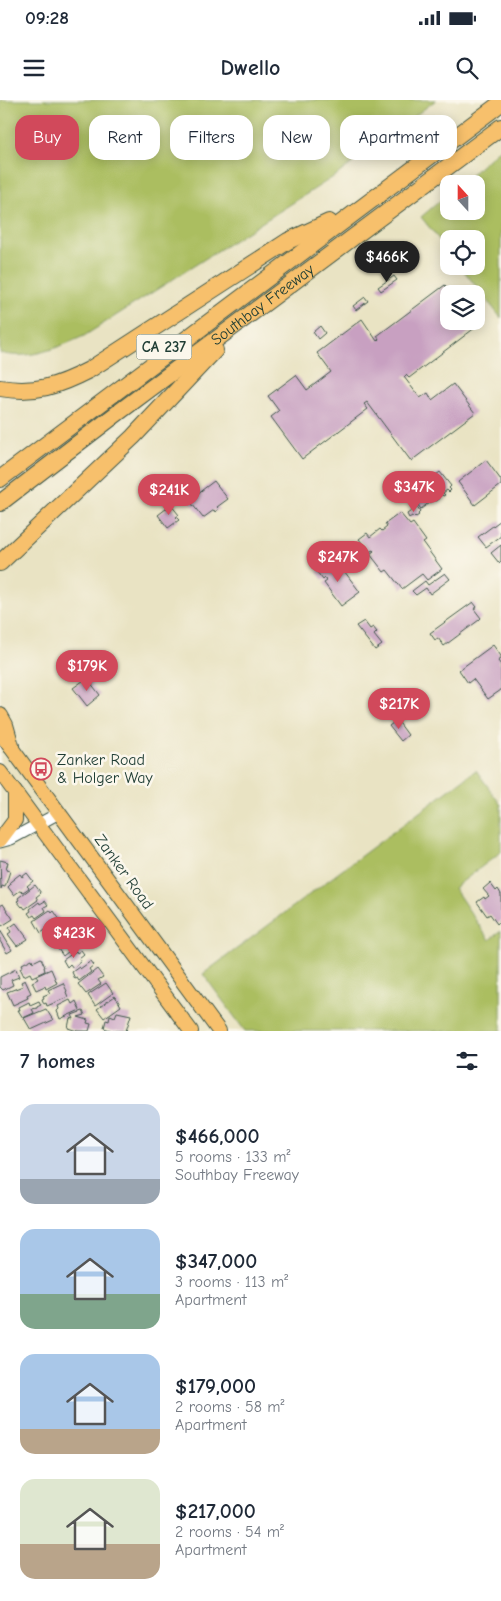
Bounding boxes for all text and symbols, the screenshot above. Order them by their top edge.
text: 09:28 [25,7,69,29]
icon: menu [20,54,48,82]
icon: search [453,54,481,82]
text: Dwello [221,55,280,81]
chip: Buy [15,115,79,160]
chip: Rent [89,115,160,160]
chip: Filters [170,115,253,160]
chip: New [263,115,330,160]
chip: Apartment [340,115,457,160]
north arrow [440,175,485,220]
map controls [440,175,485,330]
button: locate [440,230,485,275]
pin: $466K [352,240,422,283]
text: $466K [366,248,408,266]
street label: Southbay Freeway [208,260,318,349]
button: layers [440,285,485,330]
road number: CA 237 [136,334,192,360]
pin: $347K [379,470,449,513]
pin: $241K [134,474,204,516]
text: $347K [393,478,435,496]
text: $241K [149,481,189,499]
pin: $247K [303,540,373,583]
text: $247K [318,548,358,566]
pin: $179K [52,650,122,692]
text: $179K [67,657,107,675]
pin: $217K [364,688,434,730]
text: $217K [379,695,419,713]
place label: Zanker Road & Holger Way [57,751,153,787]
bus stop icon: Zanker Road & Holger Way [29,757,53,781]
street label: Zanker Road [91,831,157,913]
pin: $423K [39,916,109,959]
text: $423K [53,924,95,942]
icon: filters [453,1047,481,1075]
text: 7 homes [20,1049,95,1073]
icon: home [60,1124,120,1184]
text: $466,000 [175,1124,260,1148]
text: 5 rooms · 133 m² [175,1148,291,1166]
text: Southbay Freeway [175,1166,299,1184]
icon: home [60,1249,120,1309]
text: $347,000 [175,1249,257,1273]
text: 3 rooms · 113 m² [175,1273,288,1291]
text: Apartment [175,1291,247,1309]
icon: home [60,1374,120,1434]
text: $179,000 [175,1374,256,1398]
text: 2 rooms · 58 m² [175,1398,285,1416]
text: Apartment [175,1416,247,1434]
icon: home [60,1499,120,1559]
text: $217,000 [175,1499,256,1523]
text: 2 rooms · 54 m² [175,1523,284,1541]
text: Apartment [175,1541,247,1559]

